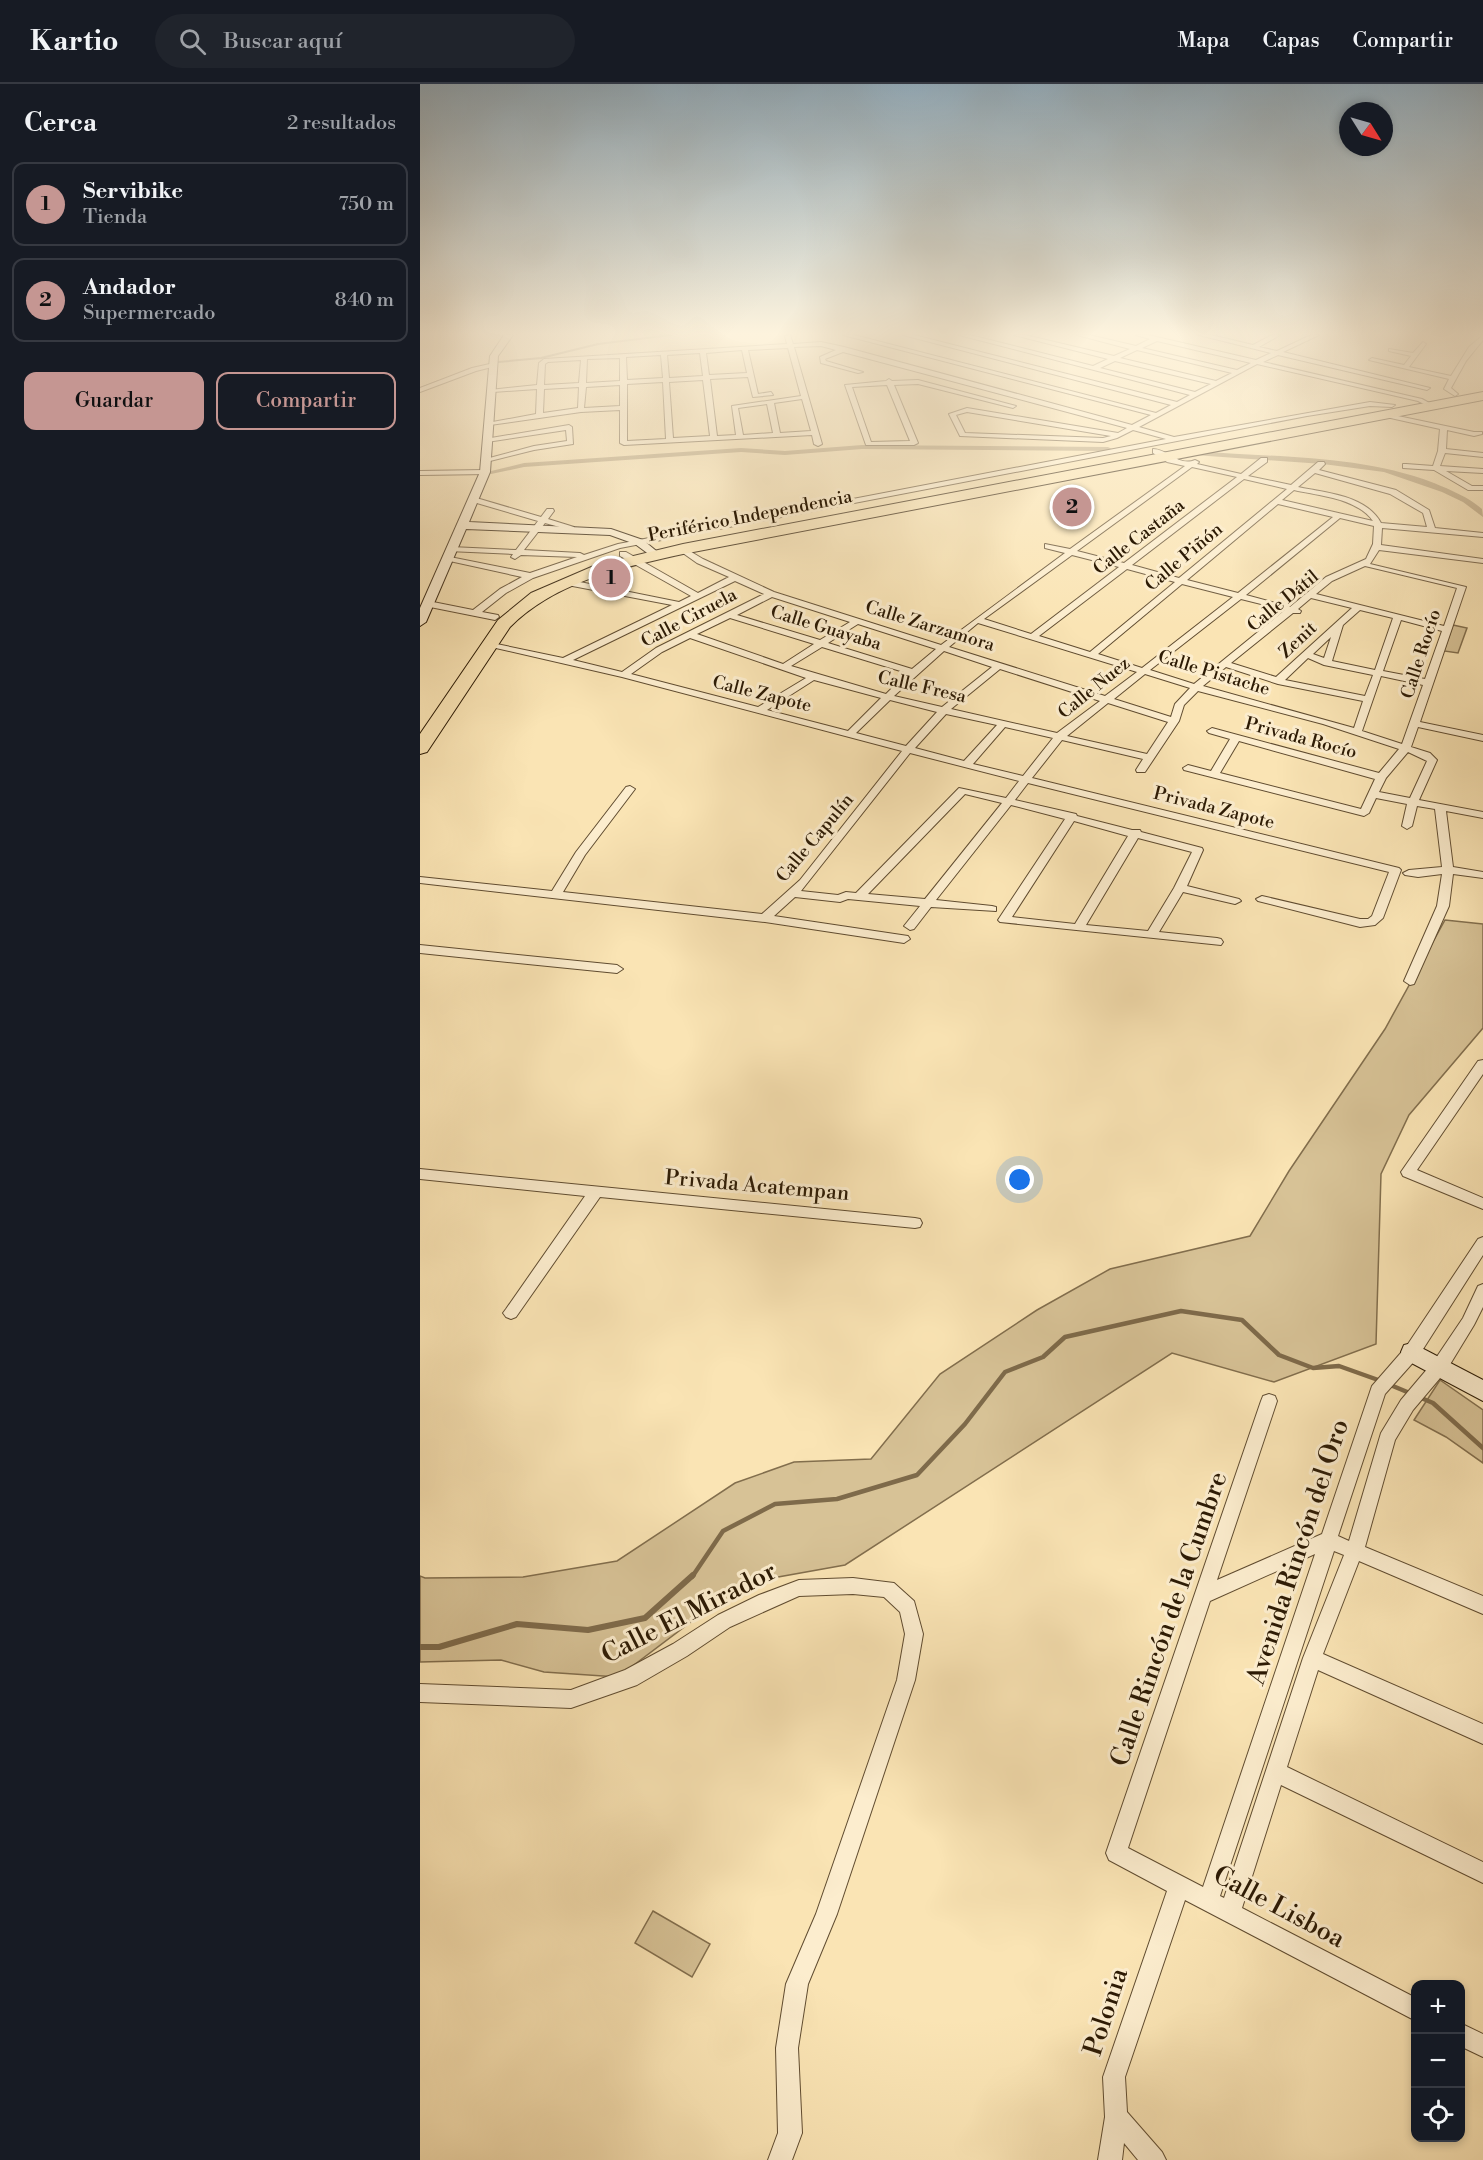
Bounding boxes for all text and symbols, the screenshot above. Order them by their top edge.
search box [155,14,575,68]
text: Kartio [30,24,119,59]
icon: search [176,25,209,58]
text: Buscar aquí [224,28,342,55]
text: Mapa [1178,28,1230,54]
text: Capas [1263,28,1320,54]
text: Compartir [1353,28,1453,54]
north arrow [1339,102,1393,156]
text: Cerca [24,107,97,139]
text: 2 resultados [287,111,396,136]
text: Servibike [83,178,183,205]
text: 1 [41,192,50,217]
text: 750 m [338,192,394,217]
text: Tienda [83,205,147,230]
text: Andador [83,274,176,301]
text: 2 [39,288,52,313]
text: 840 m [335,288,394,313]
text: Supermercado [83,301,215,326]
button: Guardar [24,372,204,430]
button: Compartir [216,372,396,430]
pin: 2 [1052,484,1092,530]
street label: Periférico Independencia [646,485,855,547]
street label: Calle Castaña [1089,494,1190,580]
street label: Calle Piñón [1140,518,1228,596]
pin: 1 [592,556,630,600]
street label: Calle Dátil [1242,565,1324,637]
street label: Calle Ciruela [637,583,742,653]
street label: Calle Zarzamora [863,595,998,657]
street label: Calle Guayaba [768,600,885,656]
street label: Calle Rocío [1396,606,1446,702]
street label: Zenit [1274,616,1322,663]
street label: Calle Pistache [1155,645,1273,701]
street label: Calle Nuez [1053,652,1135,724]
street label: Calle Fresa [875,666,969,709]
street label: Calle Zapote [710,671,814,717]
street label: Privada Rocío [1242,712,1360,764]
street label: Privada Zapote [1151,782,1277,834]
street label: Calle Capulín [771,789,859,887]
street label: Privada Acatempan [664,1165,851,1207]
your location [1005,1165,1034,1194]
street label: Avenida Rincón del Oro [1240,1415,1356,1690]
street label: Calle Rincón de la Cumbre [1104,1468,1234,1770]
street label: Calle El Mirador [596,1555,782,1671]
street label: Calle Lisboa [1208,1859,1351,1955]
street label: Polonia [1077,1963,1135,2060]
map controls [1411,1980,1465,2142]
button: + [1411,1980,1465,2034]
button: − [1411,2034,1465,2088]
button: locate [1411,2088,1465,2142]

